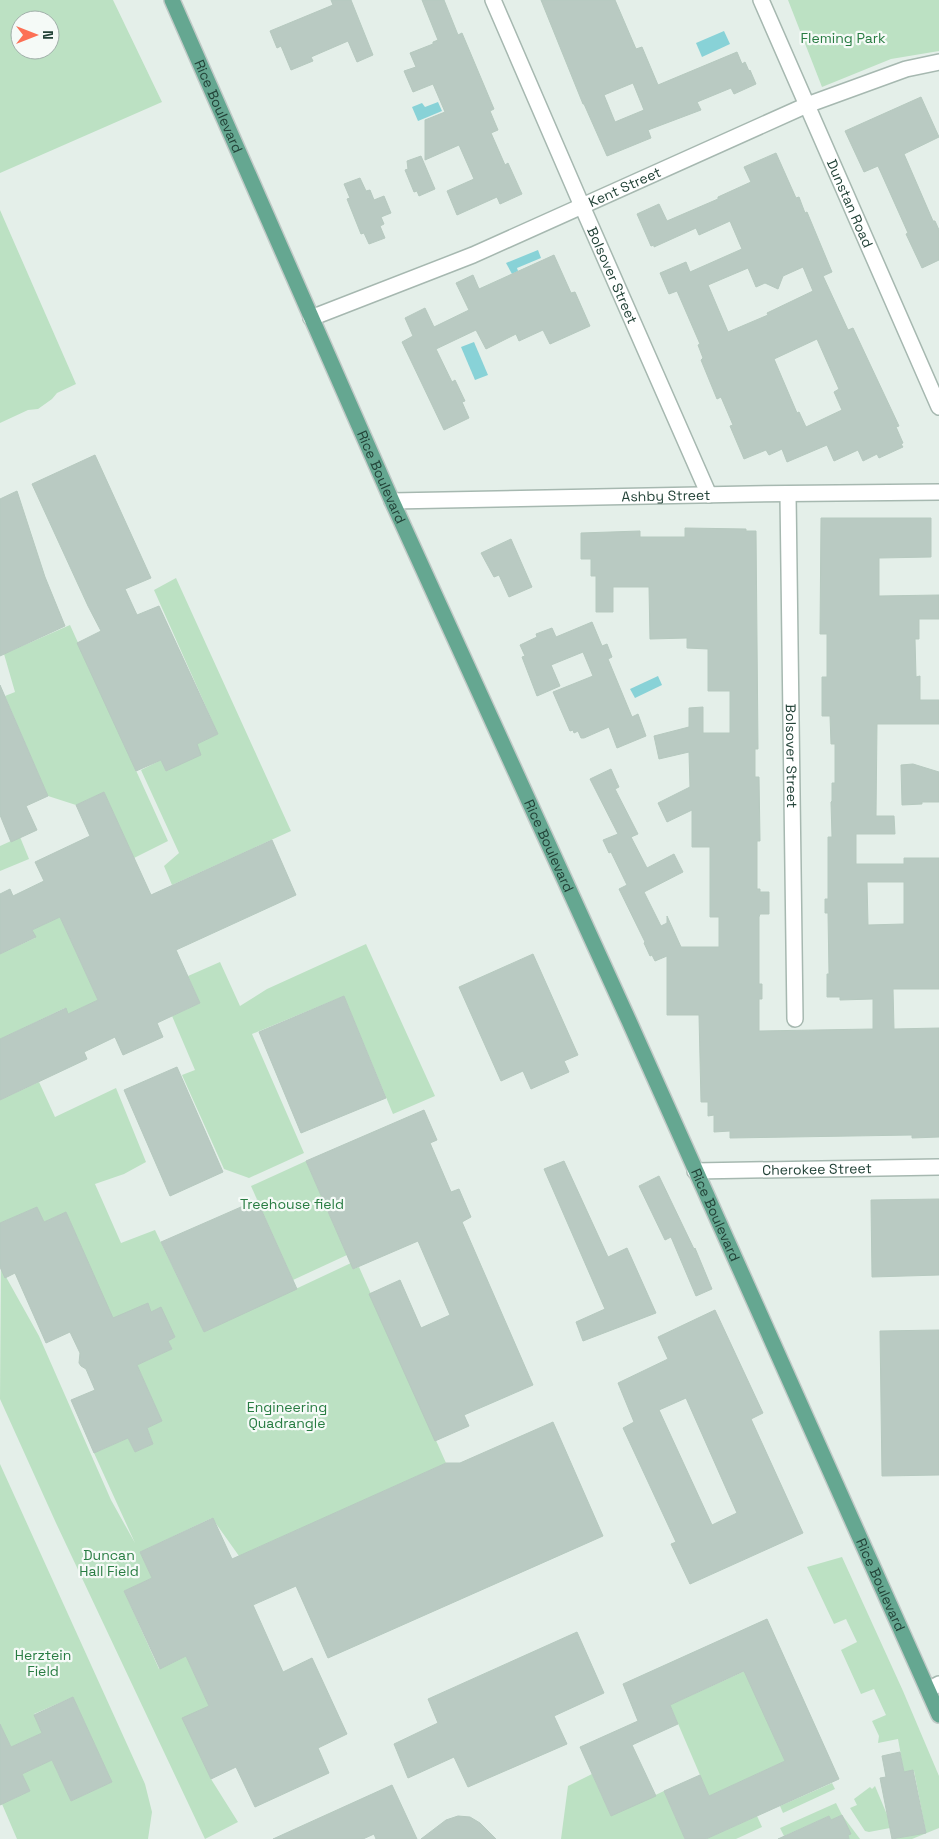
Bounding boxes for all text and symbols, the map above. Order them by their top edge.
north arrow [10,10,60,60]
park label: Fleming Park [800,29,886,47]
text: N [39,30,57,40]
street label: Rice Boulevard [190,57,247,156]
street label: Dunstan Road [823,156,877,250]
street label: Kent Street [585,163,664,211]
street label: Bolsover Street [583,224,642,327]
street label: Rice Boulevard [353,428,410,526]
street label: Ashby Street [621,486,711,506]
street label: Bolsover Street [782,704,801,808]
street label: Rice Boulevard [520,796,578,895]
street label: Cherokee Street [762,1159,872,1179]
street label: Rice Boulevard [687,1166,744,1264]
park label: Treehouse field [240,1195,344,1213]
park label: Engineering Quadrangle [247,1398,327,1432]
street label: Rice Boulevard [852,1535,909,1634]
park label: Duncan Hall Field [79,1546,139,1580]
park label: Herztein Field [15,1646,71,1680]

